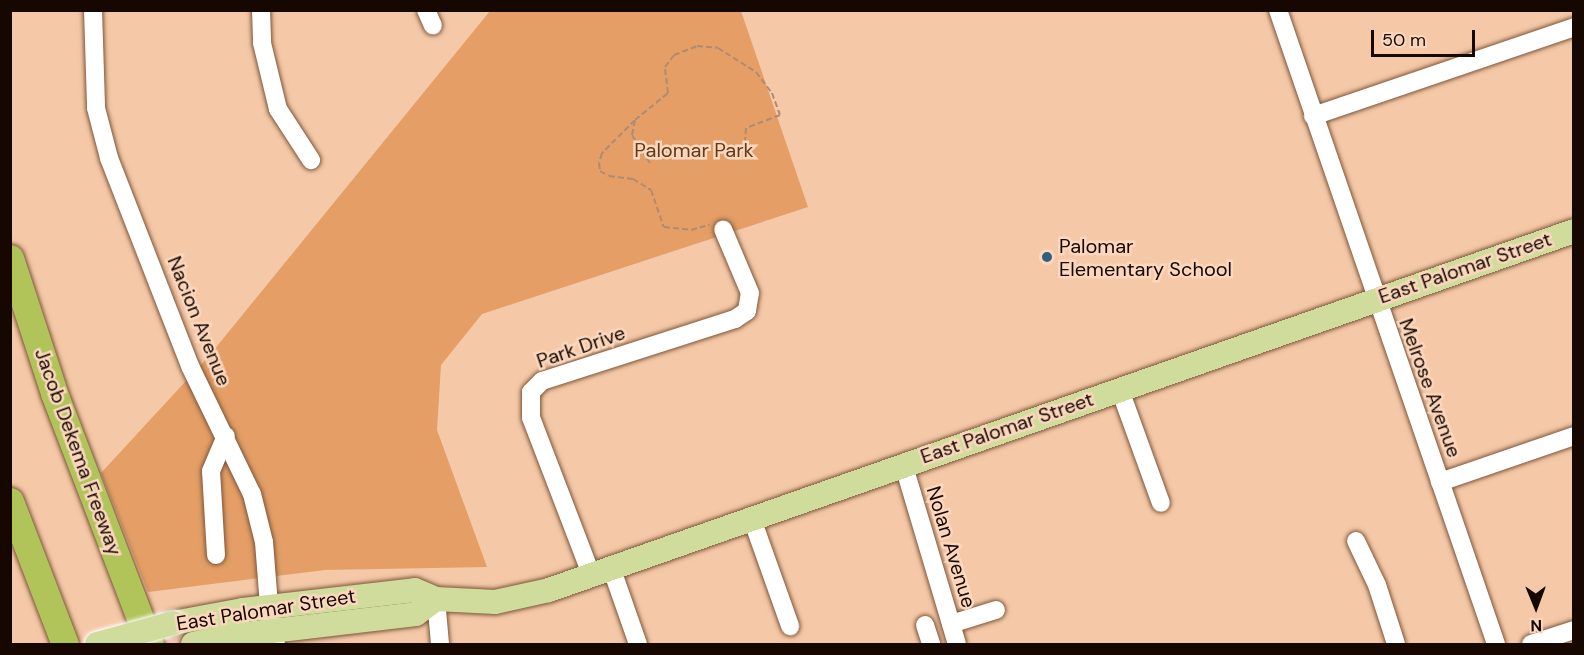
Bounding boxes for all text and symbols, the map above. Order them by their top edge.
scale bar [1374,18,1478,56]
text: 50 m [1382,28,1426,52]
park label: Palomar Park [634,138,754,162]
street label: East Palomar Street [1375,227,1555,309]
place label: Palomar Elementary School [1059,234,1232,281]
marker: Palomar Elementary School [1040,250,1054,264]
street label: Nacion Avenue [162,253,236,389]
street label: Melrose Avenue [1394,315,1466,461]
street label: Park Drive [534,321,628,373]
street label: Jacob Dekema Freeway [29,345,127,559]
street label: East Palomar Street [917,387,1097,469]
street label: Nolan Avenue [921,483,981,611]
north arrow [1506,577,1566,637]
street label: East Palomar Street [175,584,357,636]
text: N [1530,615,1542,636]

